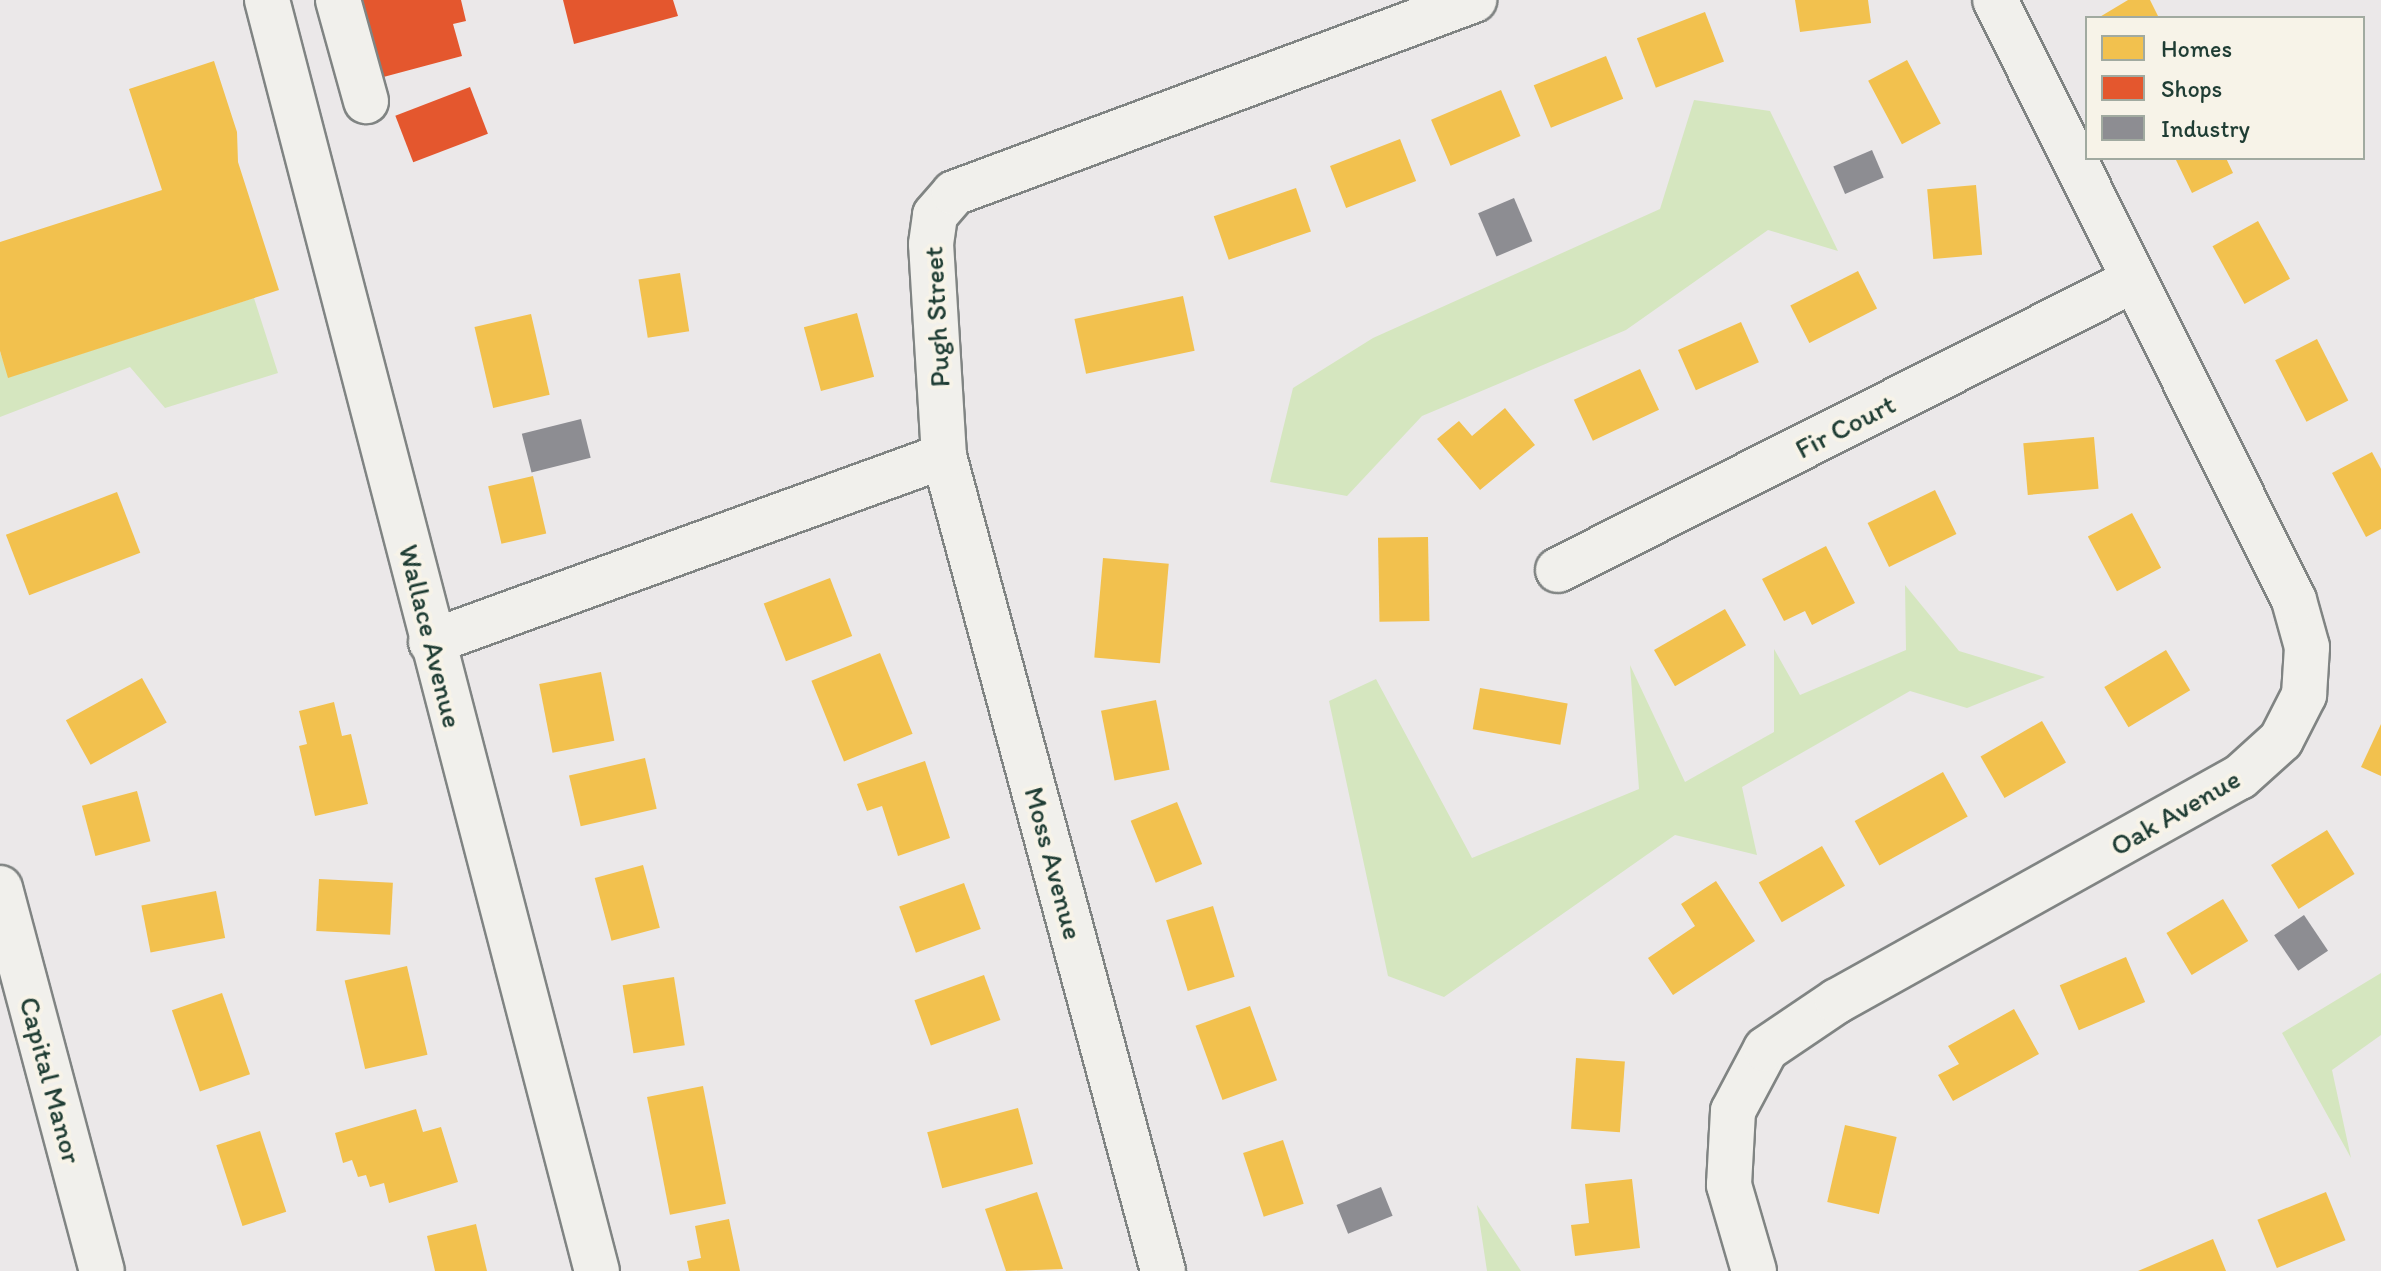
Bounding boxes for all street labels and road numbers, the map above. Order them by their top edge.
street label: Pugh Street [916,246,956,388]
street label: Fir Court [1789,386,1901,466]
street label: Wallace Avenue [392,541,470,731]
street label: Oak Avenue [2105,762,2245,862]
street label: Moss Avenue [1018,784,1090,942]
street label: Capital Manor [13,993,89,1167]

